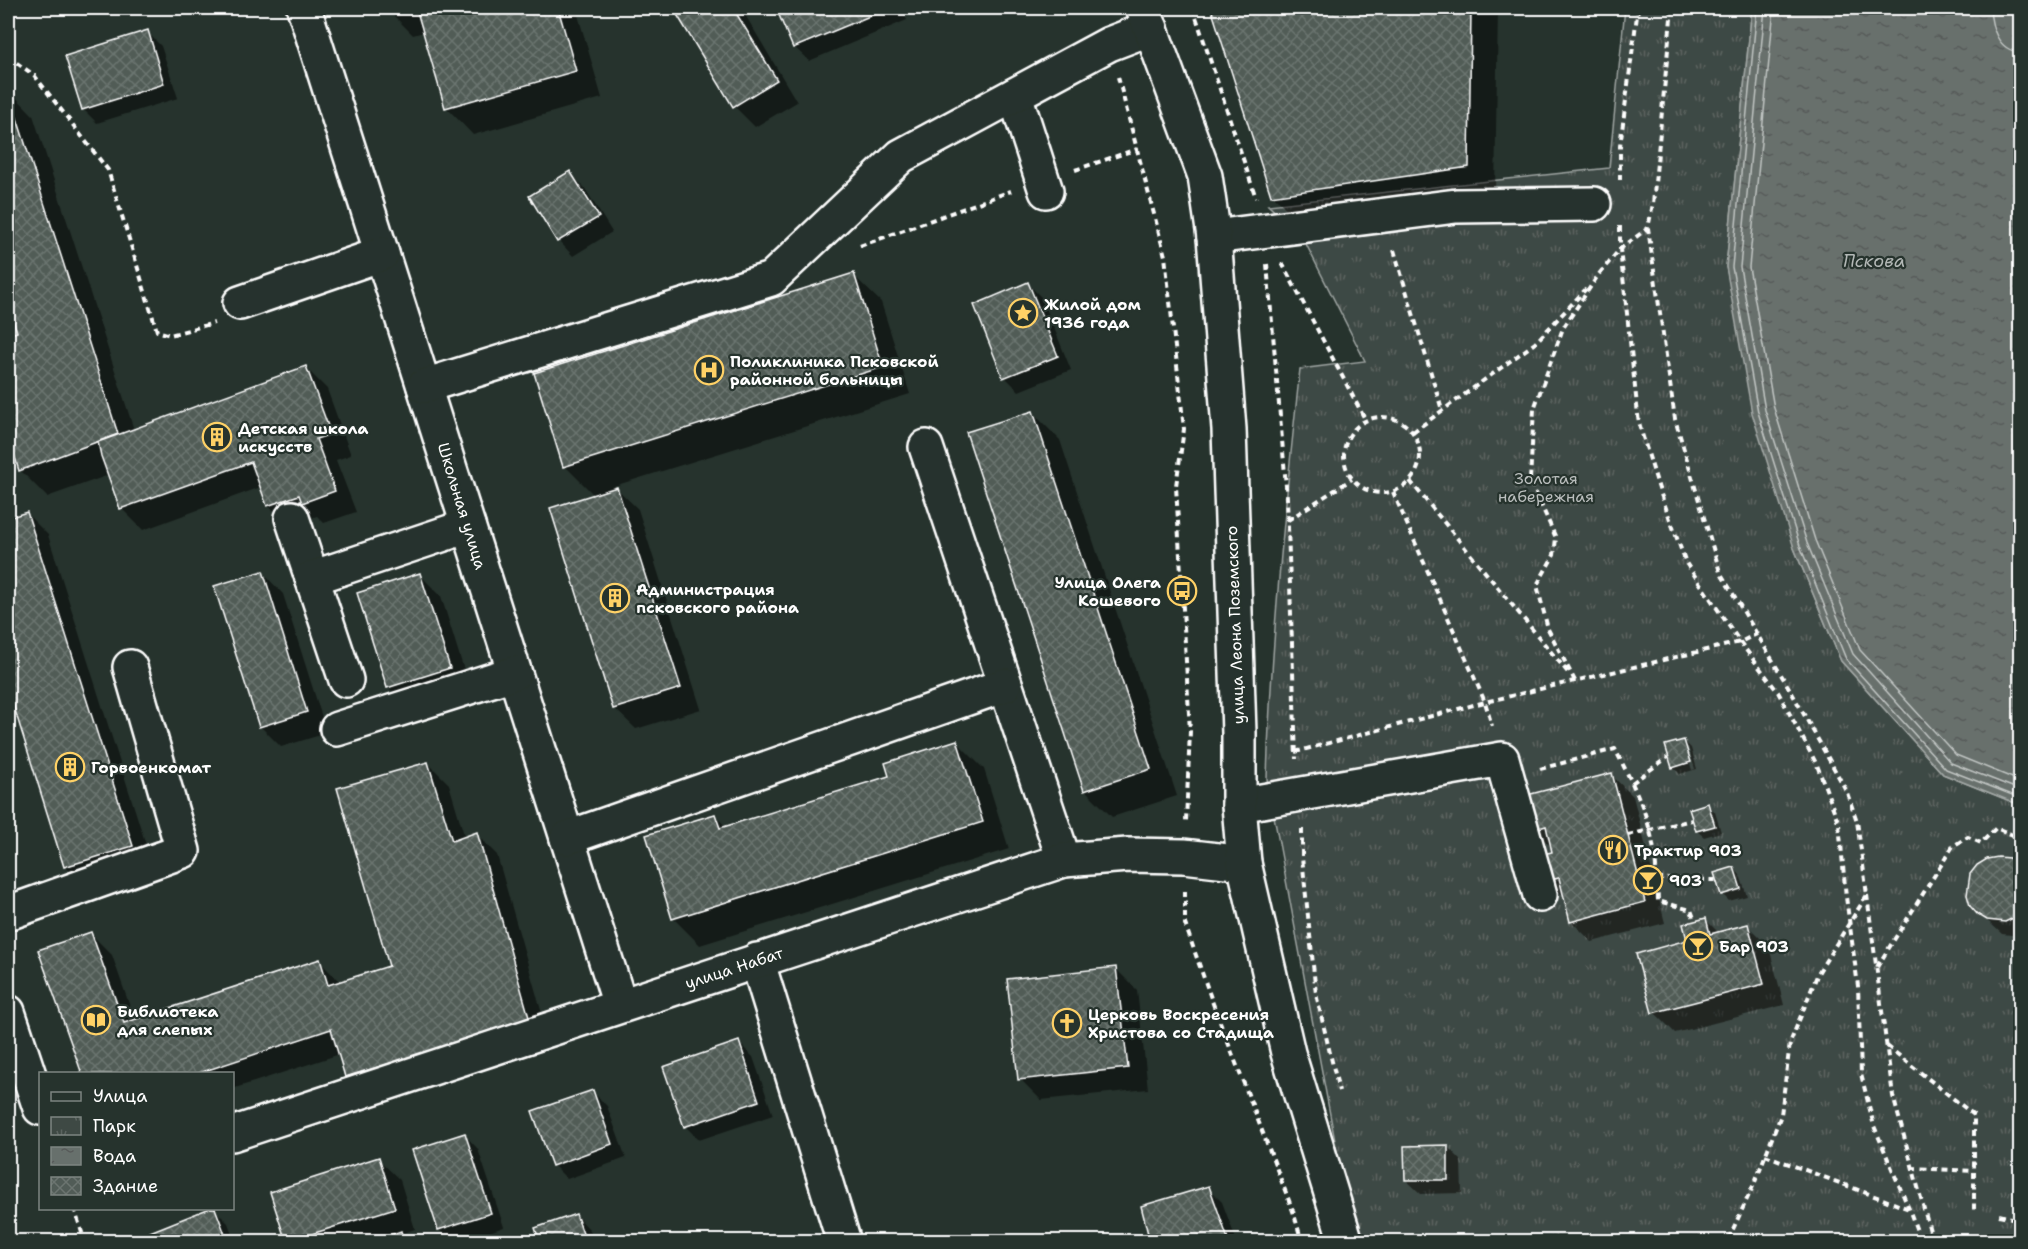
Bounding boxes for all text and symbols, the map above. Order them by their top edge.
water label: Пскова [1843,249,1905,273]
place label: Жилой дом 1936 года [1044,294,1141,333]
place icon: Жилой дом 1936 года [1007,297,1039,329]
place label: Поликлиника Псковской районной больницы [730,351,939,390]
hospital icon: Поликлиника Псковской районной больницы [693,354,725,386]
place label: Детская школа искусств [238,418,369,457]
building icon: Детская школа искусств [201,421,233,453]
street label: Школьная улица [433,440,491,572]
park label: Золотая набережная [1498,468,1594,507]
street label: улица Леона Поземского [1221,525,1249,725]
place label: Улица Олега Кошевого [1054,572,1161,611]
bus stop icon: Улица Олега Кошевого [1166,575,1198,607]
place label: Администрация псковского района [636,579,799,618]
building icon: Администрация псковского района [599,582,631,614]
building icon: Горвоенкомат [54,751,86,783]
place label: Горвоенкомат [91,757,211,778]
restaurant icon: Трактир 903 [1597,834,1629,866]
place label: Трактир 903 [1634,840,1742,861]
bar icon: 903 [1632,864,1664,896]
place label: 903 [1669,870,1702,891]
bar icon: Бар 903 [1682,930,1714,962]
place label: Бар 903 [1719,936,1789,957]
street label: улица Набат [682,942,787,994]
place label: Библиотека для слепых [117,1001,218,1040]
library icon: Библиотека для слепых [80,1004,112,1036]
place label: Церковь Воскресения Христова со Стадища [1088,1004,1274,1043]
church icon: Церковь Воскресения Христова со Стадища [1051,1007,1083,1039]
legend [39,1072,234,1210]
text: Улица [93,1084,147,1108]
text: Парк [93,1114,136,1138]
text: Вода [93,1144,136,1168]
text: Здание [93,1174,158,1198]

